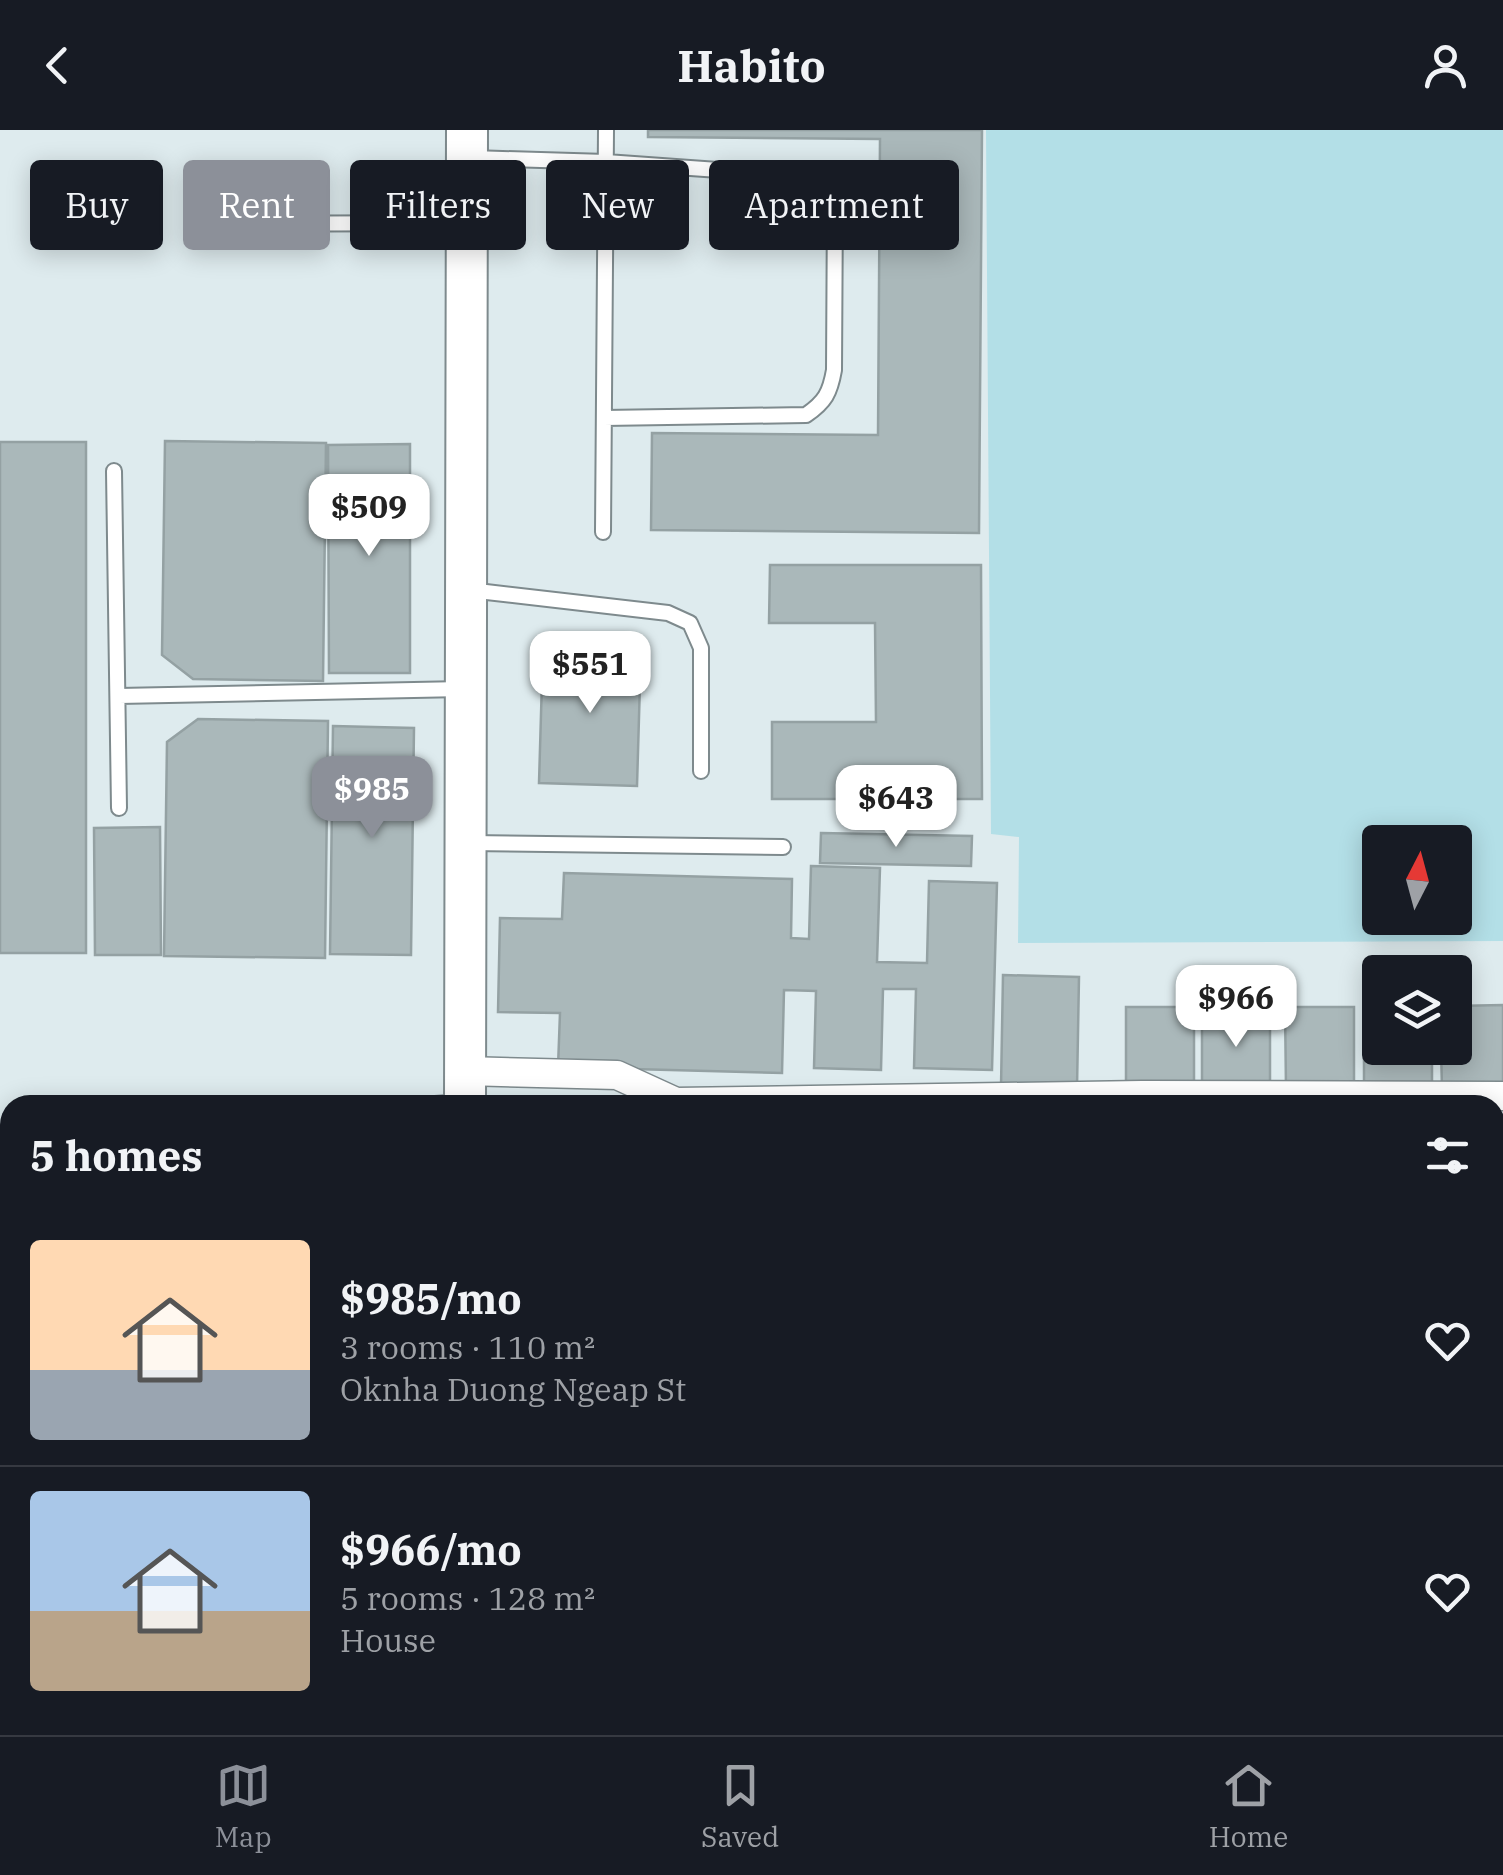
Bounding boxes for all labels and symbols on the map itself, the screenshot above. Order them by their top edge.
pin: $509 [310,474,428,559]
pin: $551 [531,631,649,716]
pin: $985 [313,756,431,841]
pin: $643 [837,765,955,850]
north arrow [1362,825,1472,935]
pin: $966 [1177,965,1295,1050]

